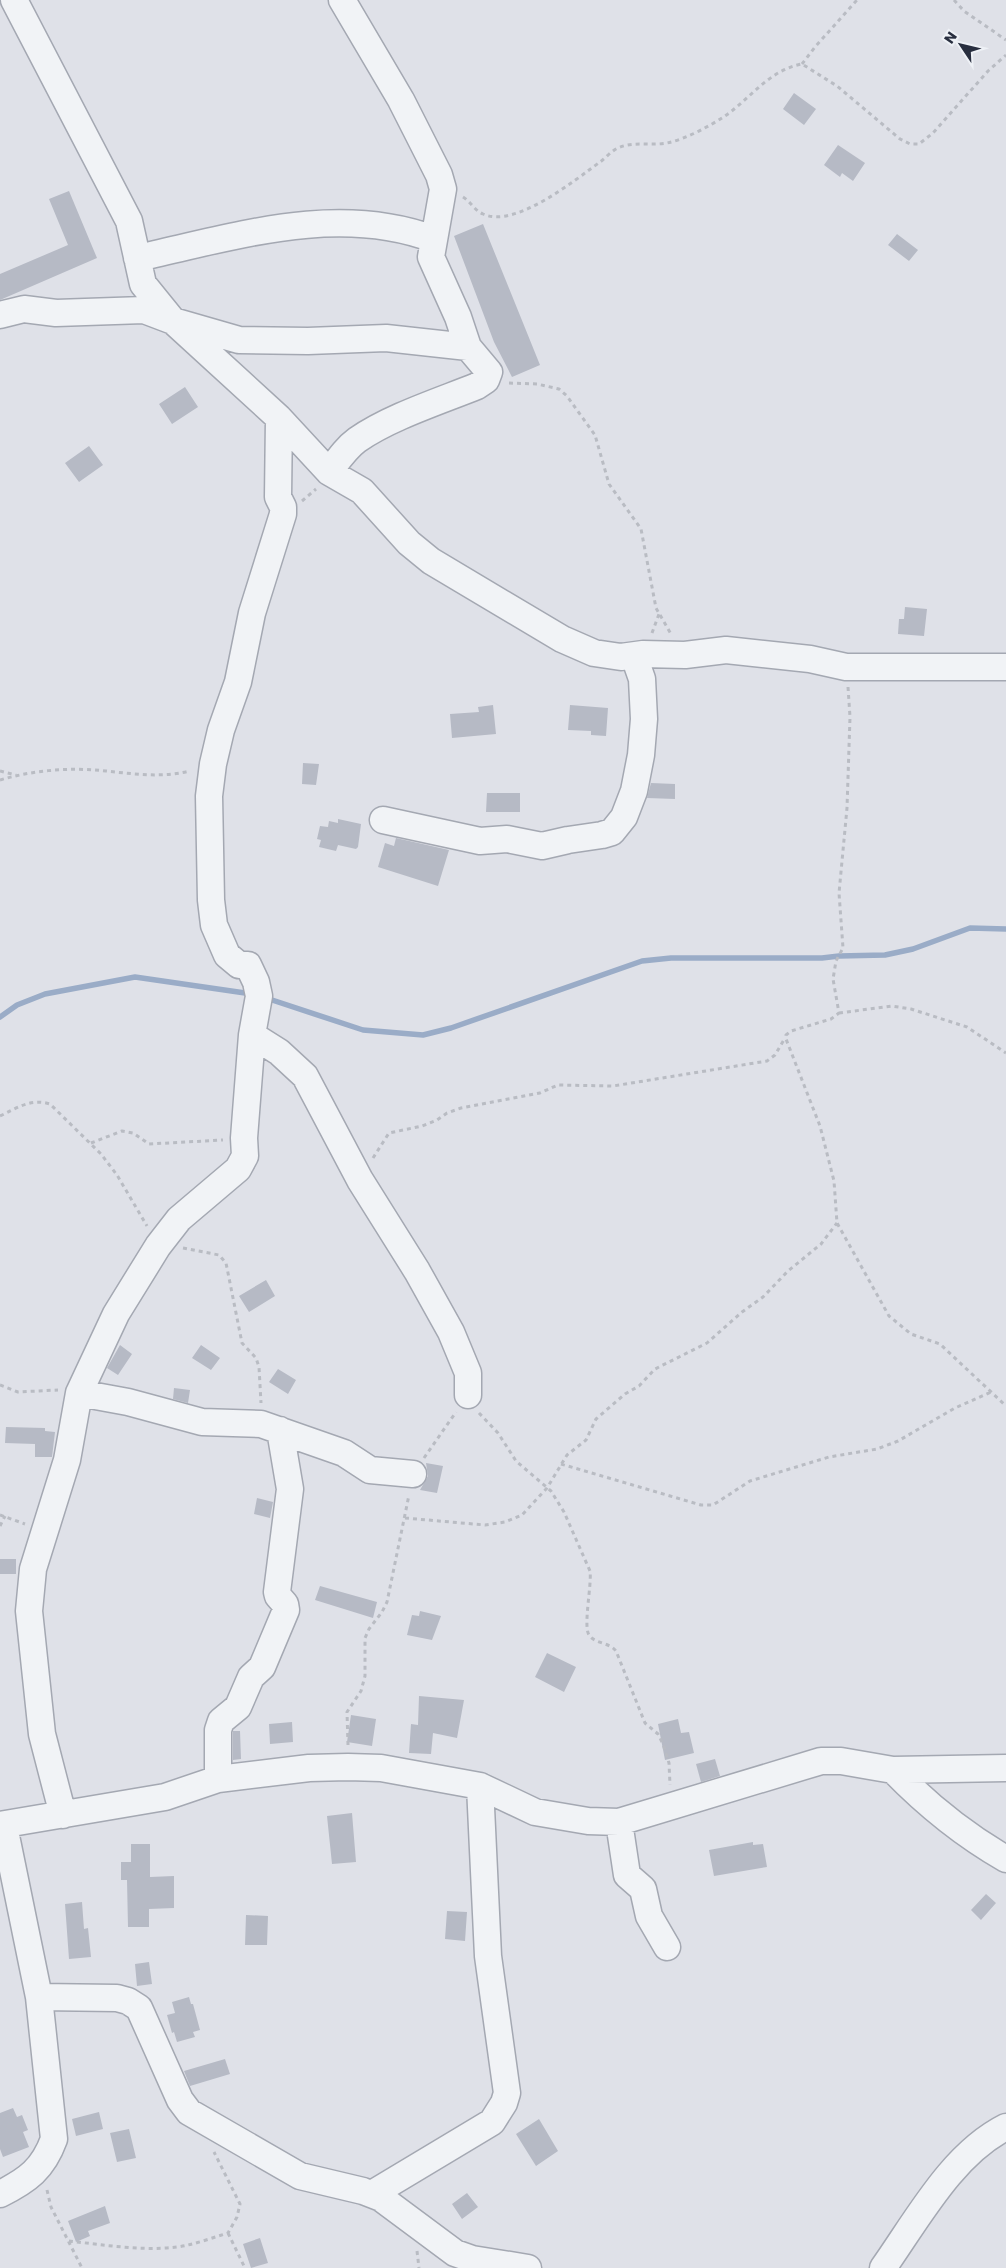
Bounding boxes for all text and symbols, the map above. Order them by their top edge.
north arrow [936,20,986,70]
text: N [939,27,962,48]

